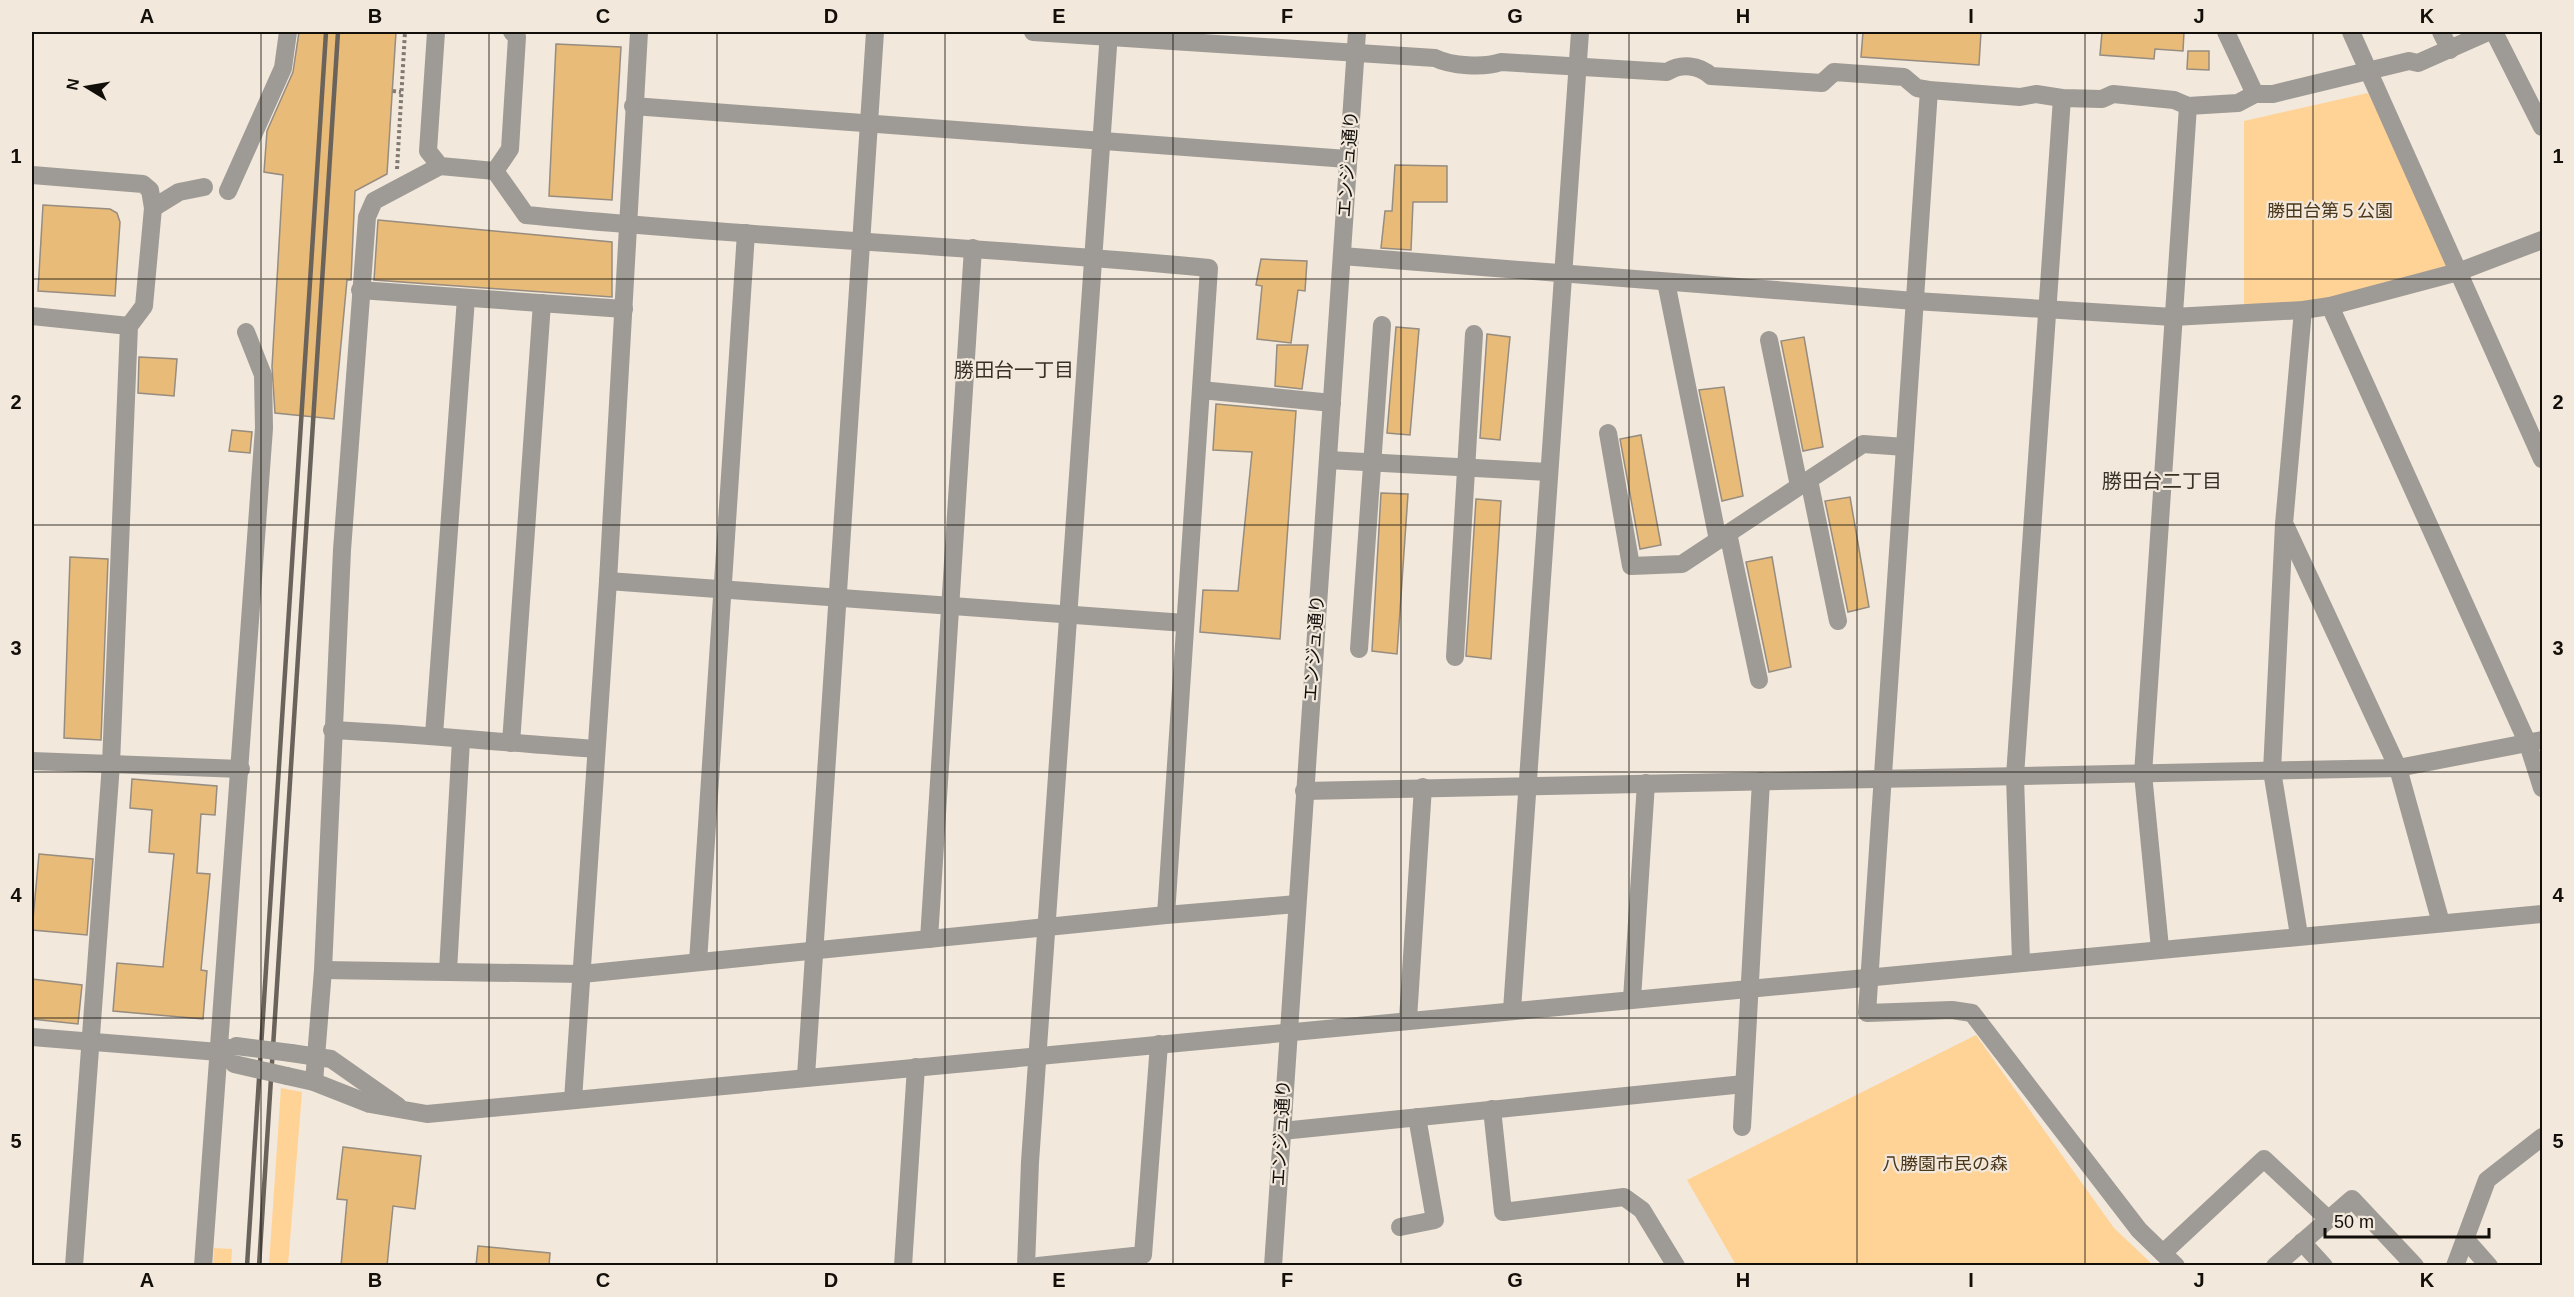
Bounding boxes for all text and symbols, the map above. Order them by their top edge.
text: A [140,5,154,27]
text: B [368,5,382,27]
text: C [596,5,610,27]
text: D [824,5,838,27]
text: E [1052,5,1066,27]
text: F [1281,5,1293,27]
text: G [1507,5,1523,27]
text: H [1736,5,1750,27]
text: I [1968,5,1974,27]
text: J [2193,5,2205,27]
text: K [2420,5,2435,27]
north arrow [57,57,117,117]
text: N [63,77,82,92]
street label: エンジュ通り [1334,110,1362,218]
text: 1 [10,145,22,167]
text: 1 [2552,145,2564,167]
park label: 勝田台第５公園 [2267,201,2393,221]
district label: 勝田台一丁目 [954,359,1074,381]
text: 2 [10,391,22,413]
text: 2 [2552,391,2564,413]
district label: 勝田台二丁目 [2102,470,2222,492]
street label: エンジュ通り [1300,594,1328,702]
text: 3 [10,637,22,659]
text: 3 [2552,637,2564,659]
text: 4 [10,884,22,906]
text: 4 [2552,884,2564,906]
street label: エンジュ通り [1268,1079,1294,1187]
text: 5 [10,1130,22,1152]
text: 5 [2552,1130,2564,1152]
park label: 八勝園市民の森 [1882,1154,2008,1174]
scale bar [2325,1201,2488,1239]
text: 50 m [2334,1212,2374,1232]
text: A [140,1269,154,1291]
text: B [368,1269,382,1291]
text: C [596,1269,610,1291]
text: D [824,1269,838,1291]
text: E [1052,1269,1066,1291]
text: F [1281,1269,1293,1291]
text: G [1507,1269,1523,1291]
text: H [1736,1269,1750,1291]
text: I [1968,1269,1974,1291]
text: J [2193,1269,2205,1291]
text: K [2420,1269,2435,1291]

